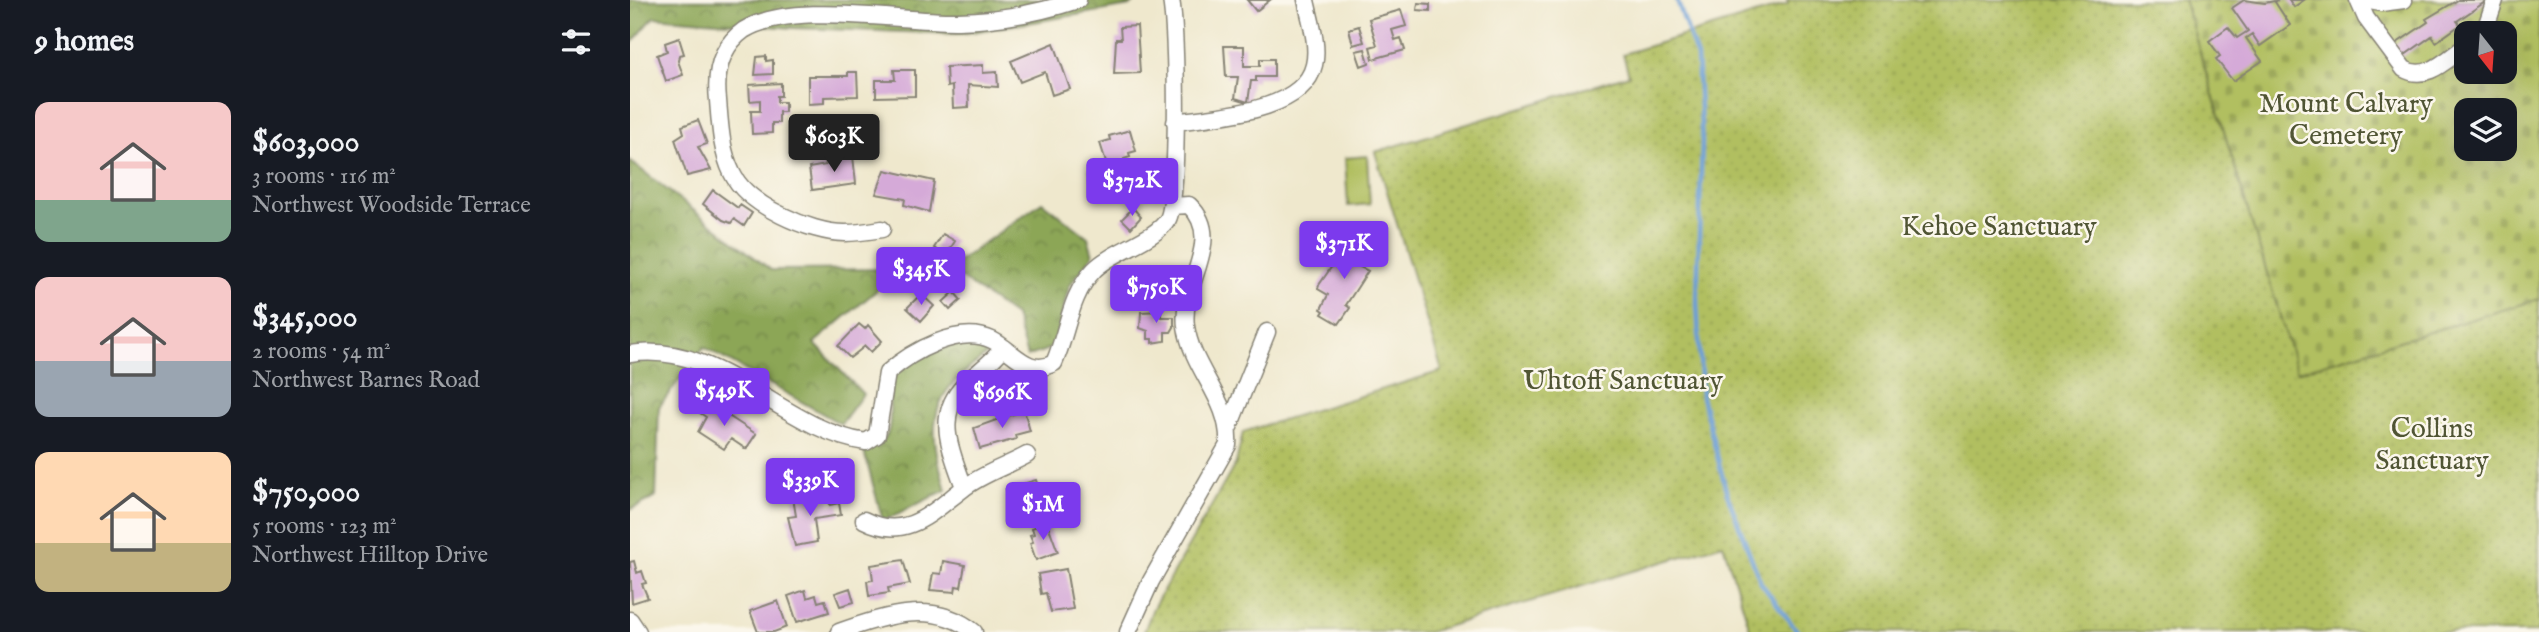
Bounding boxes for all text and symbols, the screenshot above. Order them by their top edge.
north arrow [2454,21,2516,84]
map controls [2454,21,2517,161]
text: 9 homes [35,23,134,61]
icon: filters [557,23,595,61]
park label: Mount Calvary Cemetery [2259,87,2433,154]
button: layers [2454,98,2517,161]
pin: $603K [785,114,883,174]
text: $603K [805,122,863,151]
text: $603,000 [252,124,359,162]
icon: home [91,130,175,214]
pin: $372K [1083,158,1181,218]
text: 3 rooms · 116 m² [252,162,396,191]
text: $372K [1102,166,1162,195]
text: Northwest Woodside Terrace [252,191,531,220]
park label: Kehoe Sanctuary [1901,210,2097,245]
pin: $371K [1295,222,1393,281]
text: $371K [1315,229,1373,258]
pin: $345K [872,247,970,307]
text: $345K [892,255,950,284]
pin: $750K [1107,266,1205,325]
text: $750K [1126,273,1186,302]
text: $345,000 [252,299,357,337]
icon: home [91,305,175,389]
text: 2 rooms · 54 m² [252,337,391,366]
park label: Uhtoff Sanctuary [1523,364,1723,399]
text: Northwest Barnes Road [252,366,480,395]
pin: $549K [675,368,773,428]
pin: $696K [953,370,1051,430]
text: $549K [695,376,753,405]
text: $696K [973,378,1031,407]
park label: Collins Sanctuary [2375,412,2489,479]
pin: $339K [761,458,859,518]
text: $339K [782,466,838,495]
text: $750,000 [252,474,360,512]
icon: home [91,480,175,564]
pin: $1M [1009,482,1077,542]
text: $1M [1022,490,1064,519]
text: 5 rooms · 123 m² [252,512,397,541]
text: Northwest Hilltop Drive [252,541,488,570]

